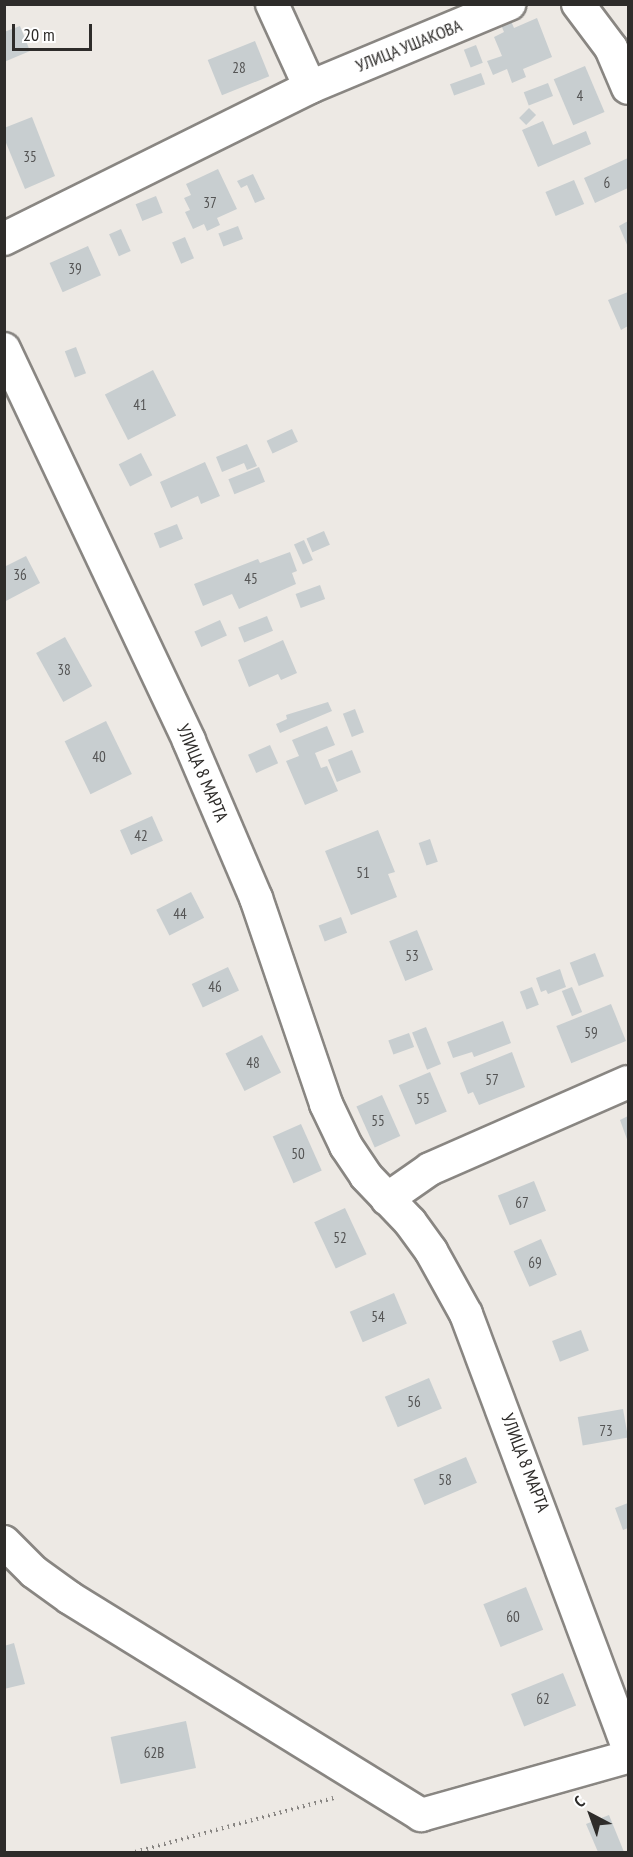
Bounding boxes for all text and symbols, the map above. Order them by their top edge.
scale bar [15,12,94,50]
street label: УЛИЦА УШАКОВА [352,15,466,77]
text: 20 m [23,23,55,46]
house number: 28 [232,59,246,77]
house number: 4 [577,87,583,105]
house number: 35 [23,148,37,166]
house number: 6 [604,174,610,192]
house number: 37 [203,194,217,212]
house number: 39 [68,260,82,278]
house number: 41 [133,396,147,414]
house number: 36 [13,566,27,584]
house number: 45 [244,570,258,588]
house number: 38 [57,661,71,679]
street label: УЛИЦА 8 МАРТА [172,721,232,825]
house number: 40 [92,748,106,766]
house number: 42 [134,827,148,845]
house number: 51 [356,864,370,882]
house number: 44 [173,905,187,923]
house number: 53 [405,947,419,965]
house number: 46 [208,978,222,996]
house number: 59 [584,1024,598,1042]
house number: 48 [246,1054,260,1072]
house number: 57 [485,1071,499,1089]
house number: 55 [416,1090,430,1108]
house number: 55 [371,1112,385,1130]
house number: 50 [291,1145,305,1163]
house number: 67 [515,1194,529,1212]
house number: 52 [333,1229,347,1247]
house number: 69 [528,1254,542,1272]
house number: 54 [371,1308,385,1326]
house number: 56 [407,1393,421,1411]
street label: УЛИЦА 8 МАРТА [496,1410,554,1516]
house number: 73 [599,1422,613,1440]
house number: 58 [438,1471,452,1489]
house number: 60 [506,1608,520,1626]
house number: 62 [536,1690,550,1708]
house number: 62В [144,1744,164,1762]
north arrow [561,1785,621,1845]
text: С [570,1791,589,1811]

